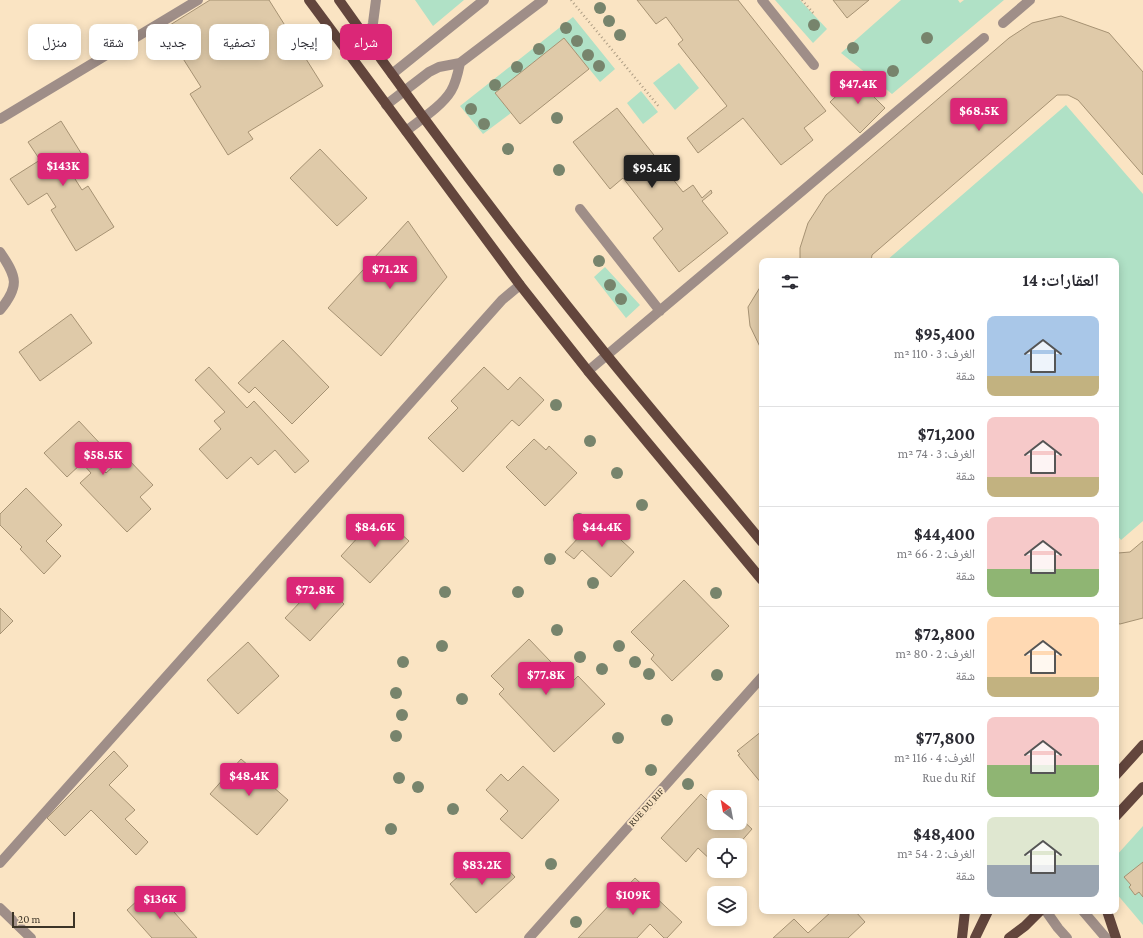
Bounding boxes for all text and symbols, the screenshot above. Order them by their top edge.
chip: منزل [28,24,81,60]
chip: شقة [89,24,138,60]
chip: جديد [146,24,201,60]
chip: تصفية [209,24,269,60]
chip: إيجار [277,24,332,60]
chip: شراء [340,24,392,60]
pin: $47.4K [825,71,891,105]
text: $47.4K [839,76,877,91]
pin: $68.5K [946,98,1012,132]
text: $68.5K [959,103,999,118]
pin: $143K [35,153,91,187]
pin: $95.4K [619,155,685,189]
text: $143K [47,158,79,173]
text: $95.4K [633,160,671,175]
pin: $71.2K [357,256,423,290]
text: $71.2K [372,261,408,276]
icon: filters [779,271,801,293]
text: العقارات: 14 [1022,271,1099,290]
text: $95,400 [915,325,975,344]
icon: home [1019,332,1067,380]
text: الغرف: 3 · 110 m² [894,346,975,361]
text: شقة [956,368,975,383]
text: $71,200 [918,425,975,444]
icon: home [1019,433,1067,481]
pin: $58.5K [70,442,136,476]
text: الغرف: 3 · 74 m² [898,446,975,461]
text: $58.5K [84,447,122,462]
text: شقة [956,468,975,483]
pin: $84.6K [342,514,408,548]
pin: $44.4K [569,514,635,548]
text: $84.6K [355,519,395,534]
text: $44.4K [582,519,622,534]
text: $44,400 [914,525,975,544]
icon: home [1019,533,1067,581]
text: الغرف: 2 · 66 m² [897,546,975,561]
text: شقة [956,568,975,583]
pin: $72.8K [282,577,348,611]
text: $72.8K [296,582,334,597]
text: $72,800 [914,625,975,644]
icon: home [1019,633,1067,681]
text: الغرف: 2 · 80 m² [896,646,975,661]
pin: $77.8K [513,662,579,696]
text: $77.8K [527,667,565,682]
text: شقة [956,668,975,683]
text: $77,800 [916,729,975,748]
icon: home [1019,733,1067,781]
text: الغرف: 4 · 116 m² [894,750,975,765]
pin: $48.4K [216,763,282,797]
text: $48.4K [229,768,269,783]
text: Rue du Rif [922,770,975,785]
street label: RUE DU RIF [626,786,666,828]
north arrow [707,790,747,830]
map controls [707,790,747,926]
text: $48,400 [913,825,975,844]
icon: home [1019,833,1067,881]
button: locate [707,838,747,878]
text: الغرف: 2 · 54 m² [897,846,975,861]
pin: $83.2K [449,852,515,886]
text: $83.2K [463,857,501,872]
text: شقة [956,868,975,883]
pin: $109K [605,882,661,916]
pin: $136K [132,886,188,920]
button: layers [707,886,747,926]
text: $109K [616,887,650,902]
text: $136K [143,891,177,906]
scale bar [12,910,75,929]
text: 20 m [18,913,40,925]

